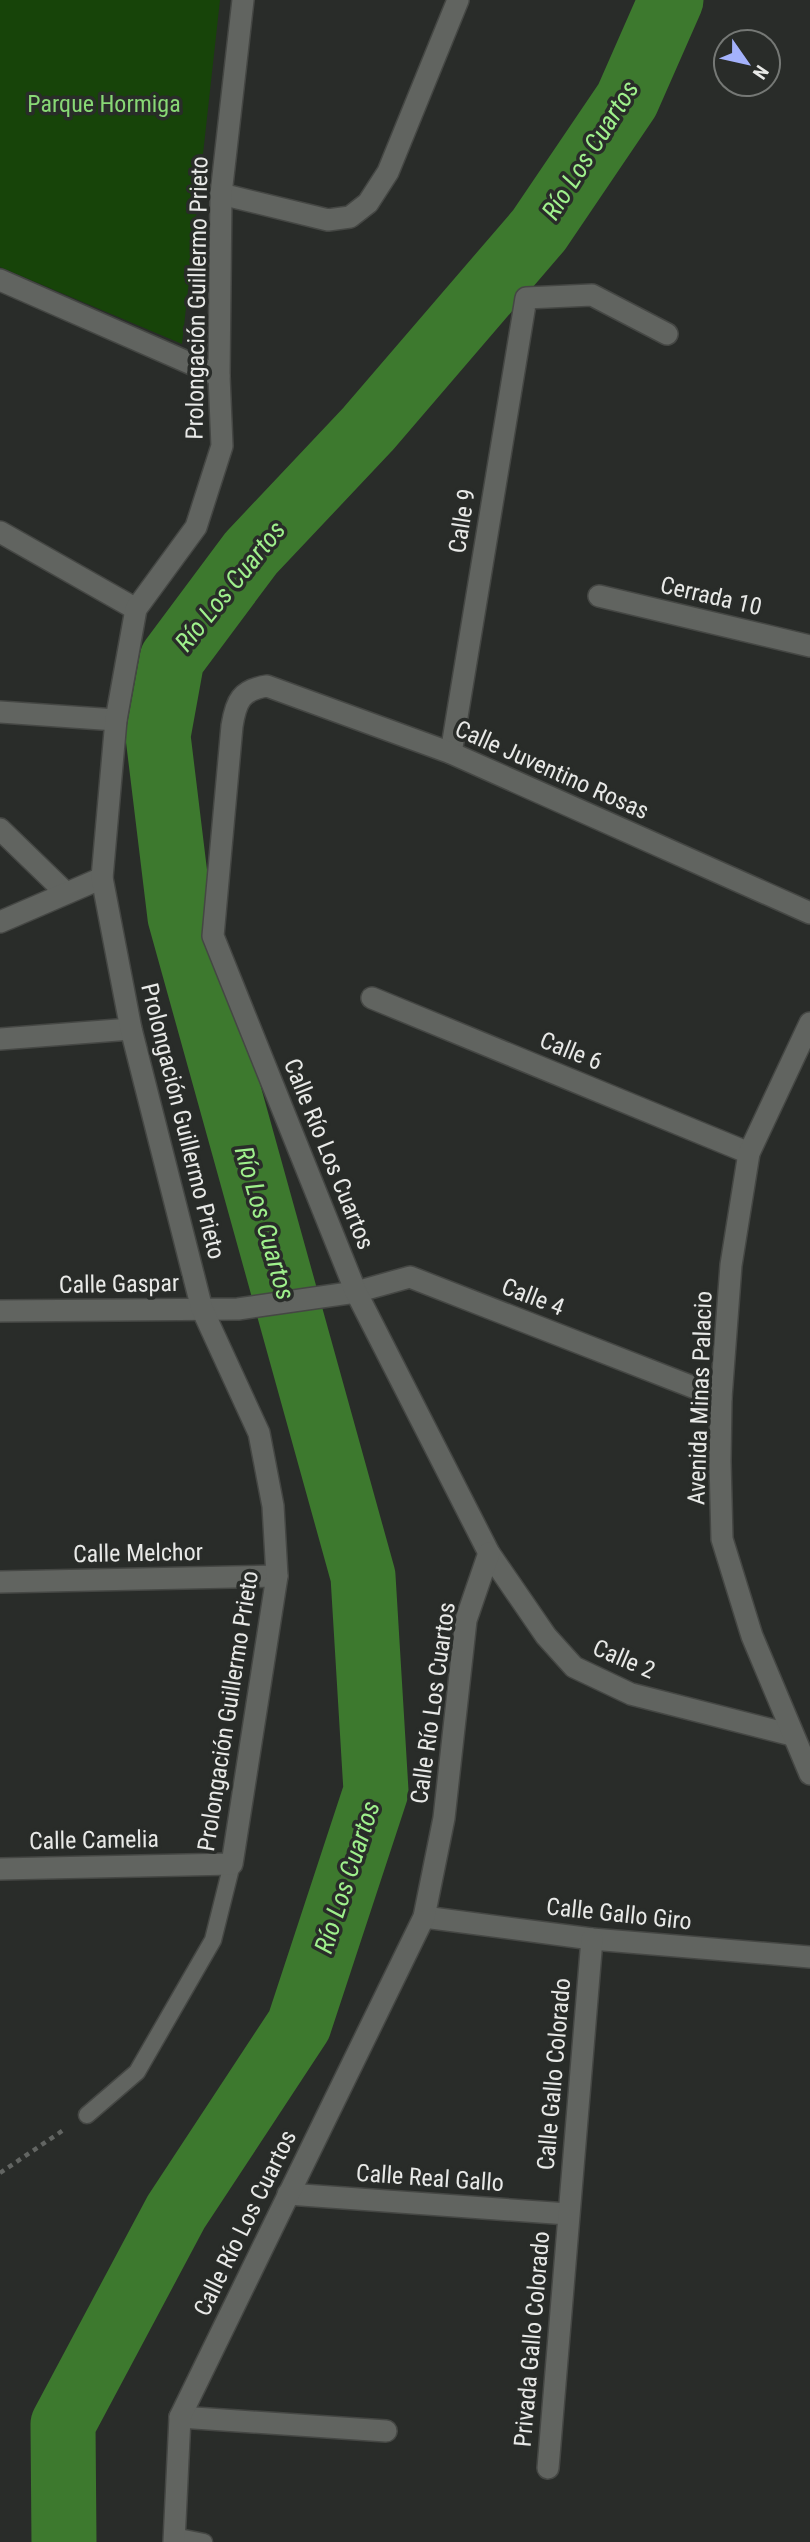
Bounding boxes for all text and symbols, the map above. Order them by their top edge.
north arrow [712,28,782,98]
text: N [748,61,773,83]
water label: Río Los Cuartos [535,75,645,225]
park label: Parque Hormiga [27,90,181,118]
street label: Prolongación Guillermo Prieto [181,156,213,440]
street label: Calle 9 [443,487,481,555]
water label: Río Los Cuartos [169,515,291,657]
street label: Cerrada 10 [658,571,764,621]
street label: Calle Juventino Rosas [451,715,653,825]
street label: Prolongación Guillermo Prieto [135,980,231,1262]
street label: Calle 6 [536,1026,606,1076]
street label: Calle Río Los Cuartos [278,1055,380,1253]
water label: Río Los Cuartos [229,1143,301,1303]
street label: Calle Gaspar [59,1269,179,1299]
street label: Calle 4 [498,1272,568,1322]
street label: Avenida Minas Palacio [682,1290,718,1506]
street label: Calle Melchor [73,1538,203,1568]
street label: Prolongación Guillermo Prieto [192,1569,264,1853]
street label: Calle Río Los Cuartos [405,1600,461,1806]
street label: Calle 2 [589,1633,659,1685]
water label: Río Los Cuartos [308,1797,386,1957]
street label: Calle Camelia [29,1825,159,1855]
street label: Calle Gallo Giro [545,1892,693,1936]
street label: Calle Gallo Colorado [532,1977,576,2171]
street label: Calle Río Los Cuartos [188,2126,302,2320]
street label: Calle Real Gallo [355,2159,505,2197]
street label: Privada Gallo Colorado [509,2230,555,2448]

